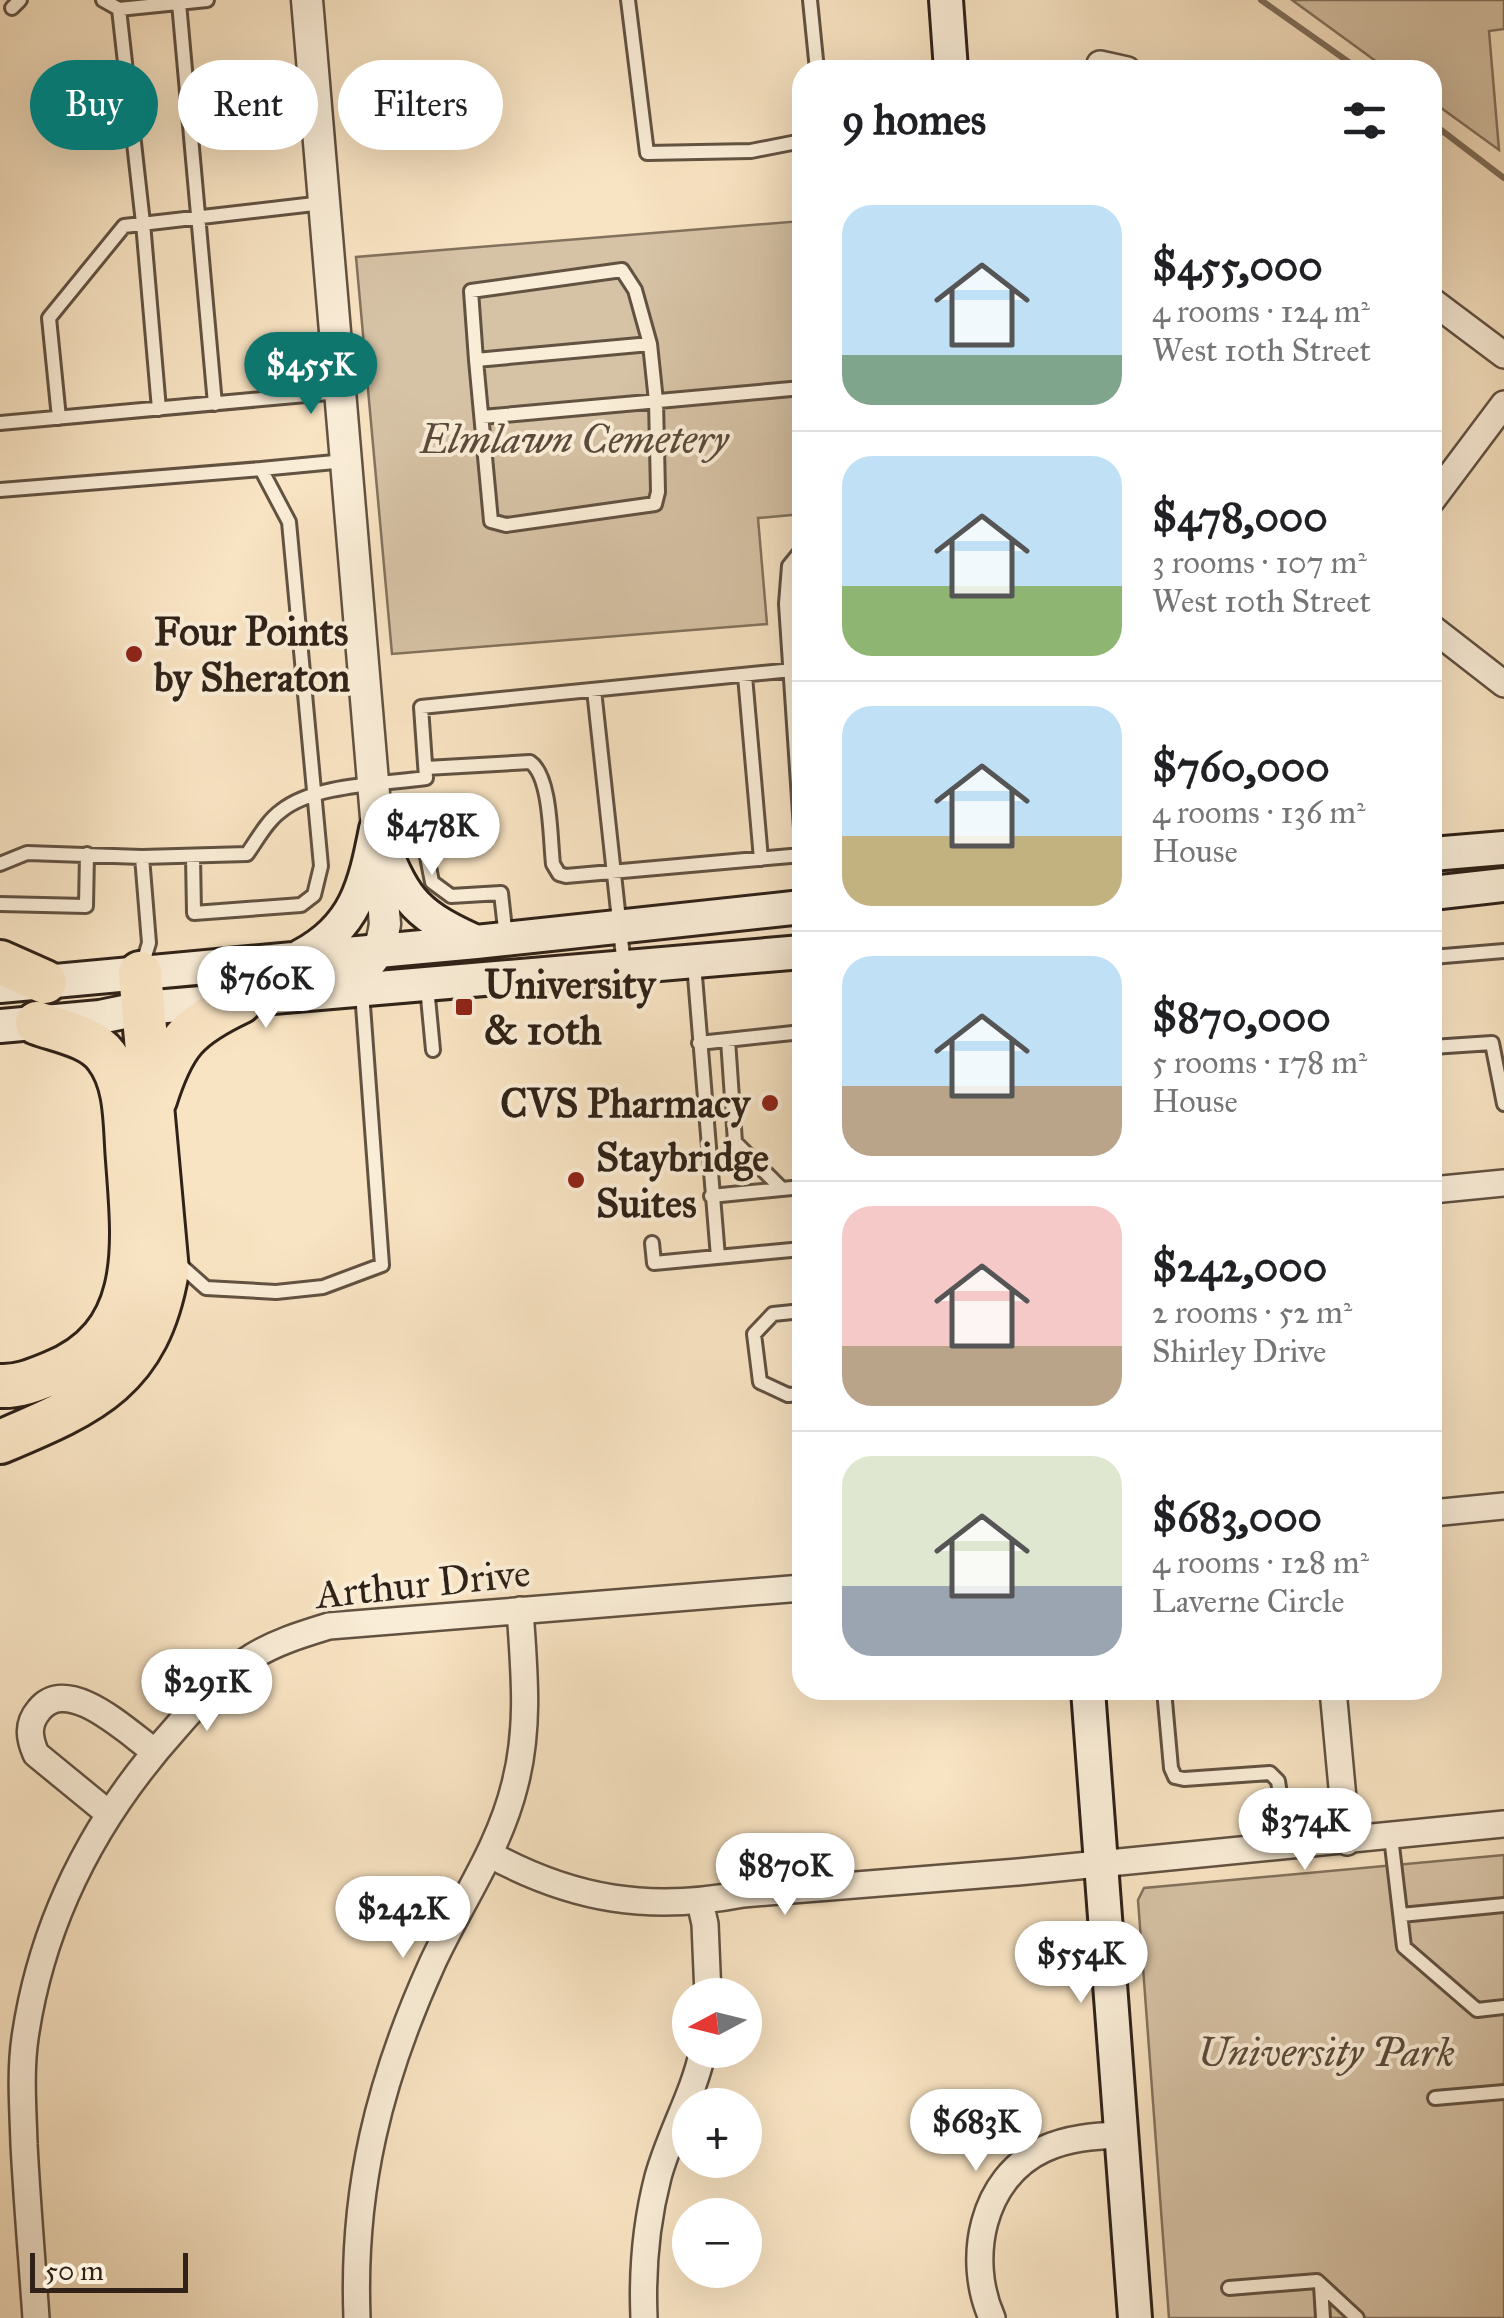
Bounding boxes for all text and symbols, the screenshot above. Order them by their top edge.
chip: Buy [30,60,158,150]
chip: Rent [178,60,318,150]
chip: Filters [338,60,503,150]
icon: filters [1337,93,1392,148]
text: 9 homes [842,94,986,146]
text: $455,000 [1152,240,1323,292]
icon: home [922,245,1042,365]
text: 4 rooms · 124 m² [1152,292,1370,331]
text: West 10th Street [1152,331,1371,370]
pin: $455K [241,332,381,417]
text: $455K [266,345,356,384]
park label: Elmlawn Cemetery [419,415,731,464]
text: $478,000 [1152,491,1328,543]
icon: home [922,496,1042,616]
text: 3 rooms · 107 m² [1152,543,1367,582]
text: West 10th Street [1152,582,1371,621]
place label: Four Points by Sheraton [153,607,351,702]
marker: Four Points by Sheraton [123,643,145,665]
text: $760,000 [1152,741,1330,793]
icon: home [922,746,1042,866]
pin: $478K [362,793,502,878]
text: 4 rooms · 136 m² [1152,793,1365,832]
text: $478K [386,806,478,845]
text: House [1152,832,1238,871]
pin: $760K [196,946,336,1031]
text: $760K [219,959,313,998]
place label: University & 10th [484,960,657,1055]
text: $870,000 [1152,991,1331,1043]
marker: University & 10th [453,996,475,1018]
icon: home [922,996,1042,1116]
text: 5 rooms · 178 m² [1152,1043,1367,1082]
place label: CVS Pharmacy [500,1079,751,1128]
text: House [1152,1082,1238,1121]
marker: CVS Pharmacy [759,1092,781,1114]
place label: Staybridge Suites [596,1133,769,1228]
marker: Staybridge Suites [565,1169,587,1191]
text: $242,000 [1152,1241,1327,1293]
icon: home [922,1246,1042,1366]
text: 2 rooms · 52 m² [1152,1293,1352,1332]
text: Shirley Drive [1152,1332,1326,1371]
text: $683,000 [1152,1491,1322,1543]
icon: home [922,1496,1042,1616]
text: 4 rooms · 128 m² [1152,1543,1369,1582]
street label: Arthur Drive [311,1548,533,1619]
text: Laverne Circle [1152,1582,1345,1621]
pin: $291K [137,1649,277,1734]
text: $291K [163,1662,251,1701]
pin: $374K [1235,1788,1375,1873]
text: $374K [1261,1801,1349,1840]
pin: $870K [715,1833,855,1918]
text: $870K [738,1846,832,1885]
pin: $242K [333,1876,473,1961]
text: $242K [357,1889,449,1928]
pin: $554K [1011,1921,1151,2006]
text: $554K [1037,1934,1125,1973]
north arrow [672,1978,762,2068]
map controls [672,1978,762,2288]
park label: University Park [1197,2028,1455,2077]
button: + [672,2088,762,2178]
pin: $683K [906,2089,1046,2174]
text: $683K [932,2102,1020,2141]
button: − [672,2198,762,2288]
scale bar [30,2248,188,2292]
text: 50 m [45,2253,104,2288]

